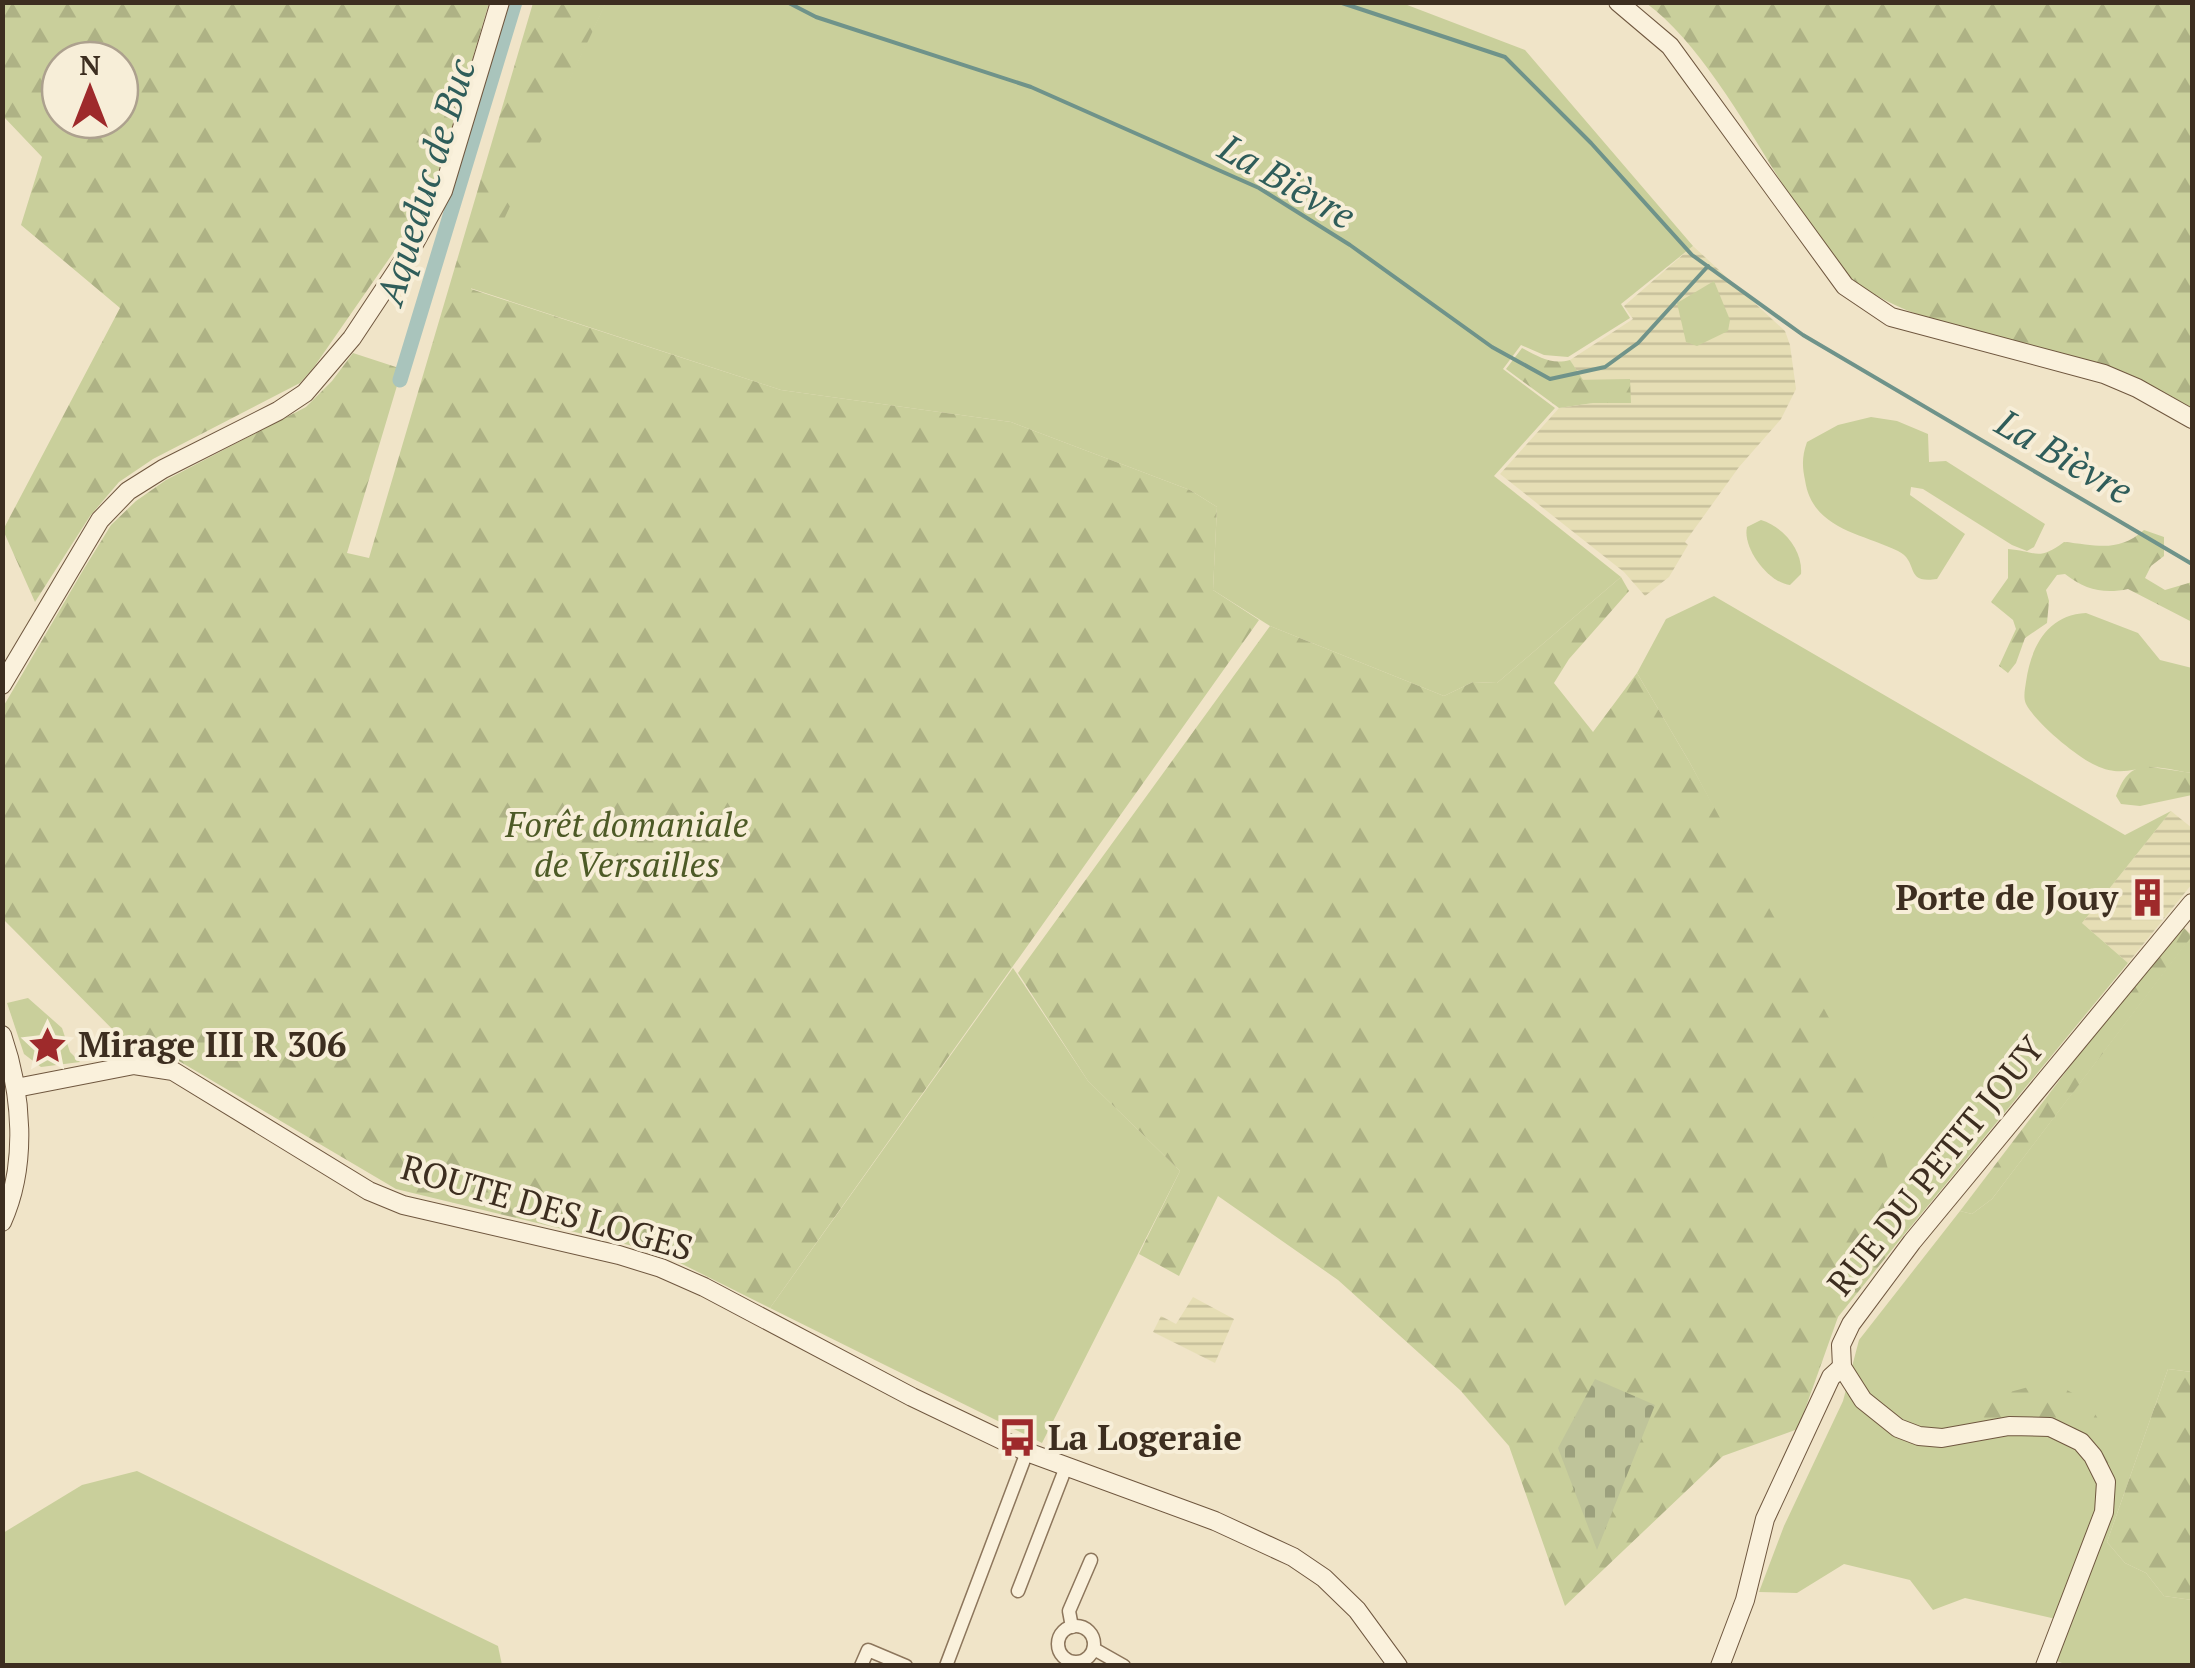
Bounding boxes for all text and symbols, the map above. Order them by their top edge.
north arrow [40,40,140,140]
text: N [79,46,101,83]
water label: Aqueduc de Buc [363,52,486,313]
water label: La Bièvre [1209,122,1365,240]
water label: La Bièvre [1986,397,2142,515]
park label: Forêt domaniale de Versailles [505,801,749,887]
place label: Porte de Jouy [1896,874,2119,920]
building icon: Porte de Jouy [2127,877,2169,919]
place label: Mirage III R 306 [78,1021,346,1067]
place icon: Mirage III R 306 [27,1024,69,1066]
street label: RUE DU PETIT JOUY [1816,1026,2054,1304]
street label: ROUTE DES LOGES [396,1143,698,1271]
place label: La Logeraie [1048,1414,1242,1460]
bus stop icon: La Logeraie [997,1417,1039,1459]

